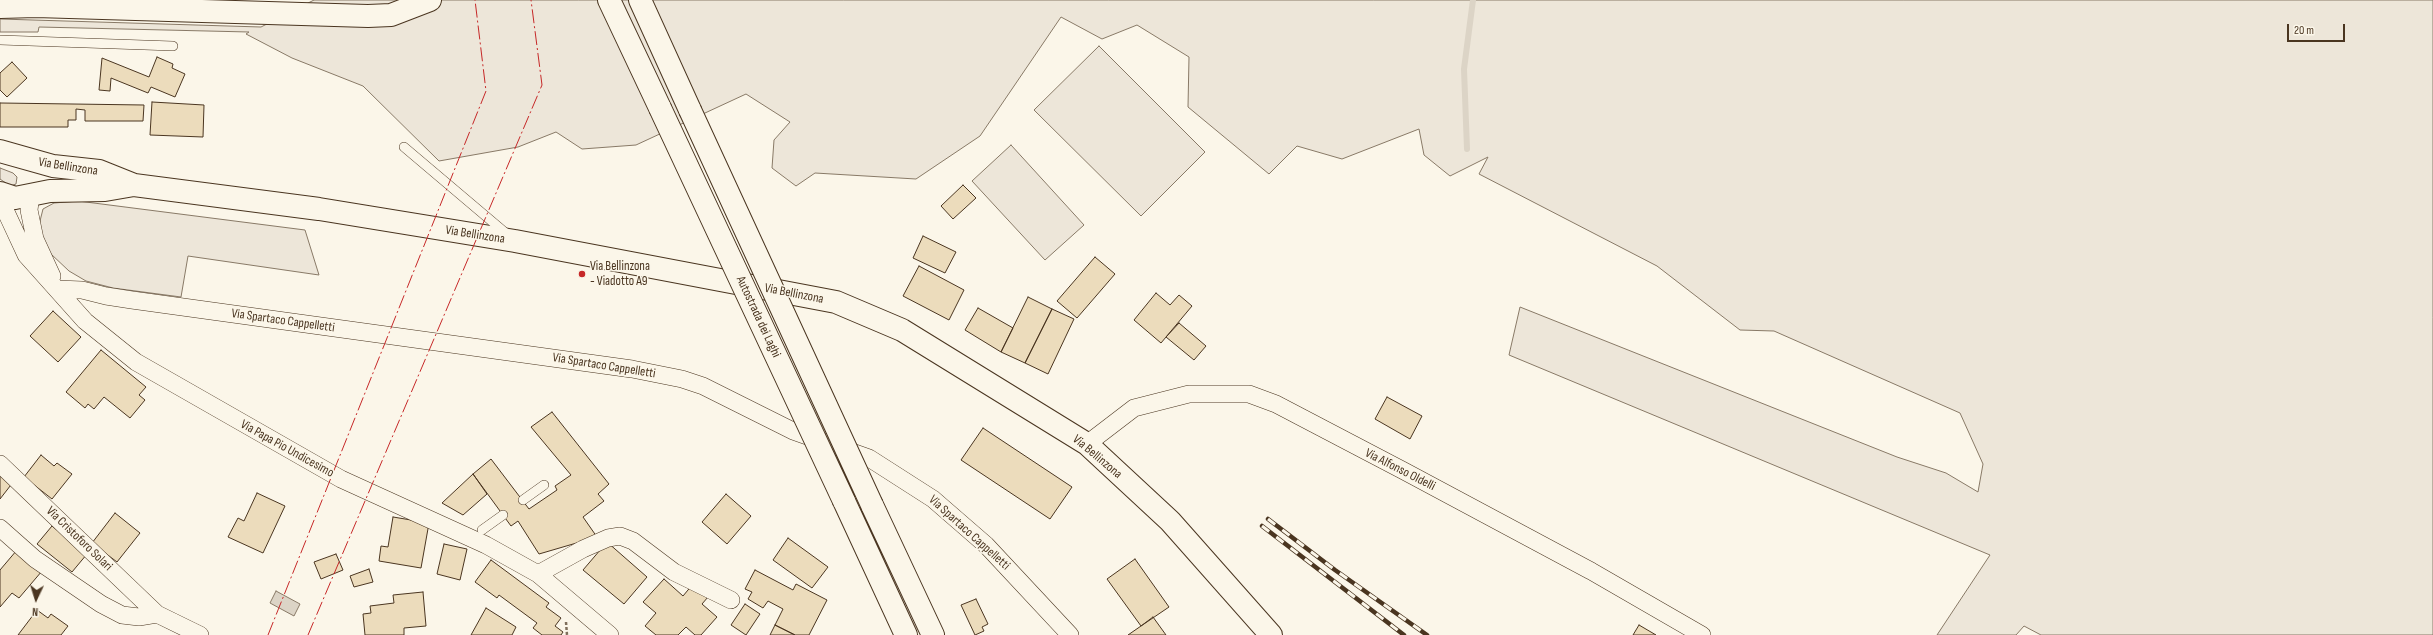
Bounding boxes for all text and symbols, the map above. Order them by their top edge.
scale bar [2289,16,2347,42]
text: 20 m [2294,23,2314,38]
street label: Via Bellinzona [37,155,99,179]
street label: Via Bellinzona [444,223,506,247]
place label: Via Bellinzona - Viadotto A9 [590,259,650,290]
marker: Via Bellinzona - Viadotto A9 [577,269,587,279]
street label: Autostrada dei Laghi [732,274,784,360]
street label: Via Bellinzona [763,281,825,307]
street label: Via Spartaco Cappelletti [230,306,336,336]
street label: Via Spartaco Cappelletti [551,350,657,382]
street label: Via Papa Pio Undicesimo [238,417,336,481]
street label: Via Bellinzona [1069,432,1125,482]
street label: Via Alfonso Oldelli [1362,446,1438,494]
street label: Via Spartaco Cappelletti [925,492,1013,574]
street label: Via Cristoforo Solari [43,504,115,574]
north arrow [16,579,56,619]
text: N [32,605,39,618]

